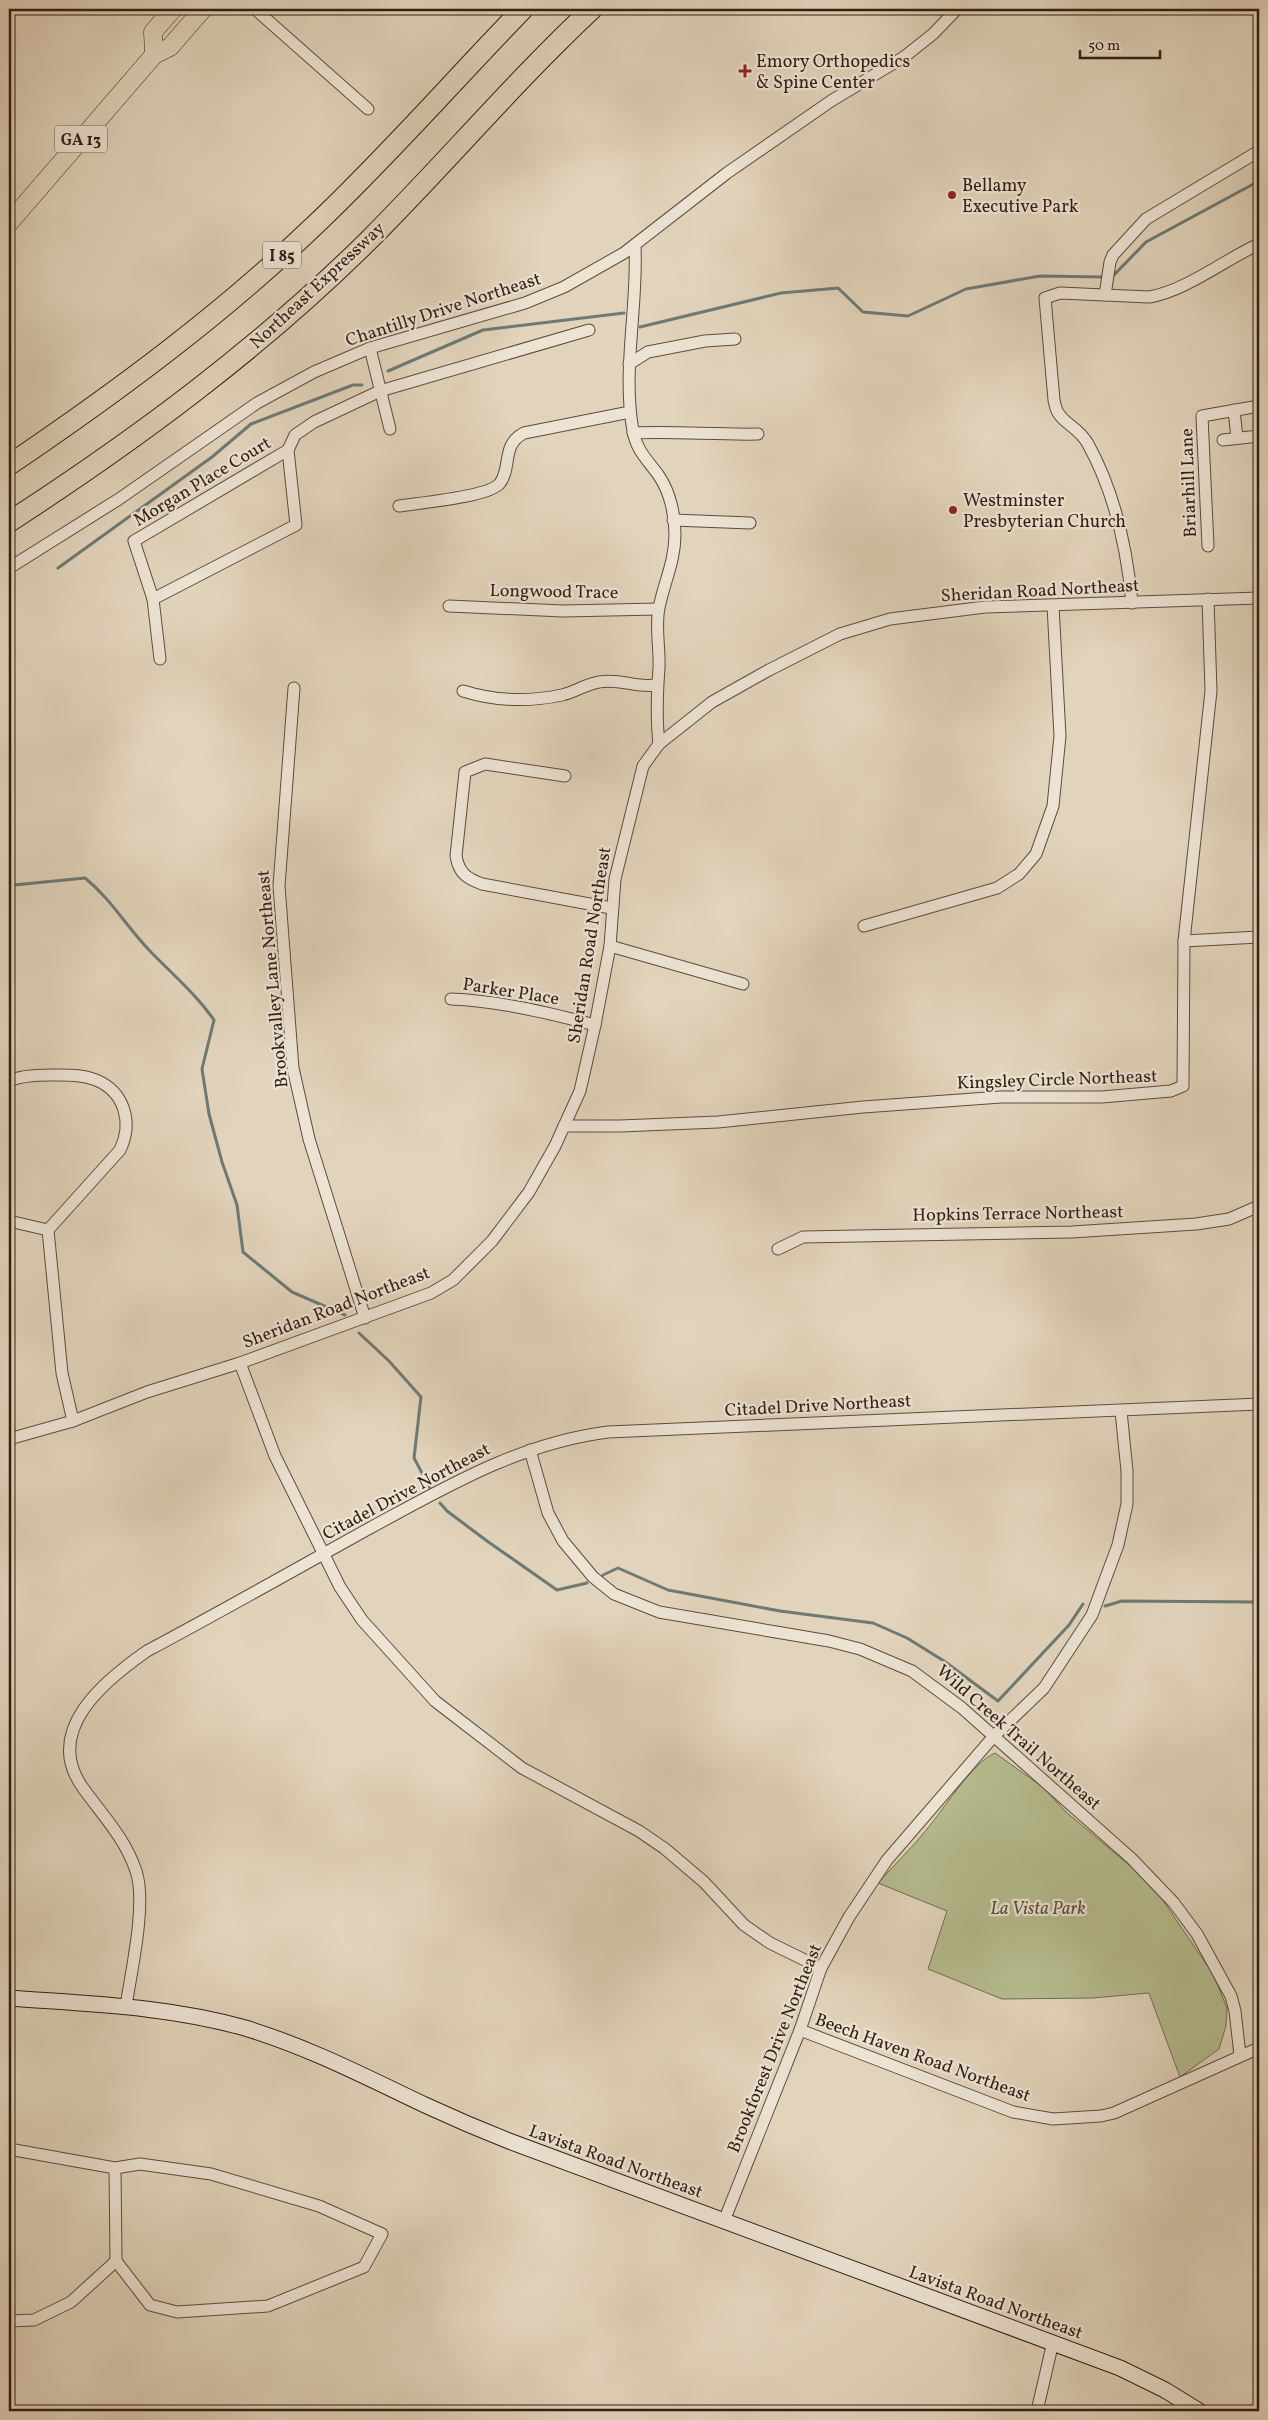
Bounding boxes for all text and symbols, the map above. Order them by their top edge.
scale bar [1080,28,1160,60]
text: 50 m [1088,36,1120,57]
place label: Emory Orthopedics & Spine Center [756,50,910,96]
marker: Emory Orthopedics & Spine Center [738,64,752,78]
road number: GA 13 [55,126,107,152]
place label: Bellamy Executive Park [962,174,1079,220]
marker: Bellamy Executive Park [946,189,958,201]
street label: Northeast Expressway [245,217,391,355]
road number: I 85 [263,242,301,268]
street label: Chantilly Drive Northeast [343,267,544,354]
street label: Briarhill Lane [1175,428,1204,538]
street label: Morgan Place Court [129,431,276,533]
place label: Westminster Presbyterian Church [963,489,1126,535]
marker: Westminster Presbyterian Church [947,504,959,516]
street label: Sheridan Road Northeast [940,574,1140,609]
street label: Longwood Trace [489,579,618,606]
street label: Sheridan Road Northeast [563,845,618,1045]
street label: Brookvalley Lane Northeast [252,869,295,1089]
street label: Parker Place [461,973,561,1012]
street label: Kingsley Circle Northeast [956,1065,1158,1096]
street label: Hopkins Terrace Northeast [912,1200,1124,1229]
street label: Sheridan Road Northeast [239,1261,434,1356]
street label: Citadel Drive Northeast [724,1389,912,1424]
street label: Citadel Drive Northeast [318,1437,495,1547]
street label: Wild Creek Trail Northeast [930,1659,1106,1817]
park label: La Vista Park [990,1897,1086,1922]
street label: Brookforest Drive Northeast [722,1940,829,2157]
street label: Beech Haven Road Northeast [811,2008,1034,2109]
street label: Lavista Road Northeast [525,2119,706,2206]
street label: Lavista Road Northeast [905,2260,1086,2347]

